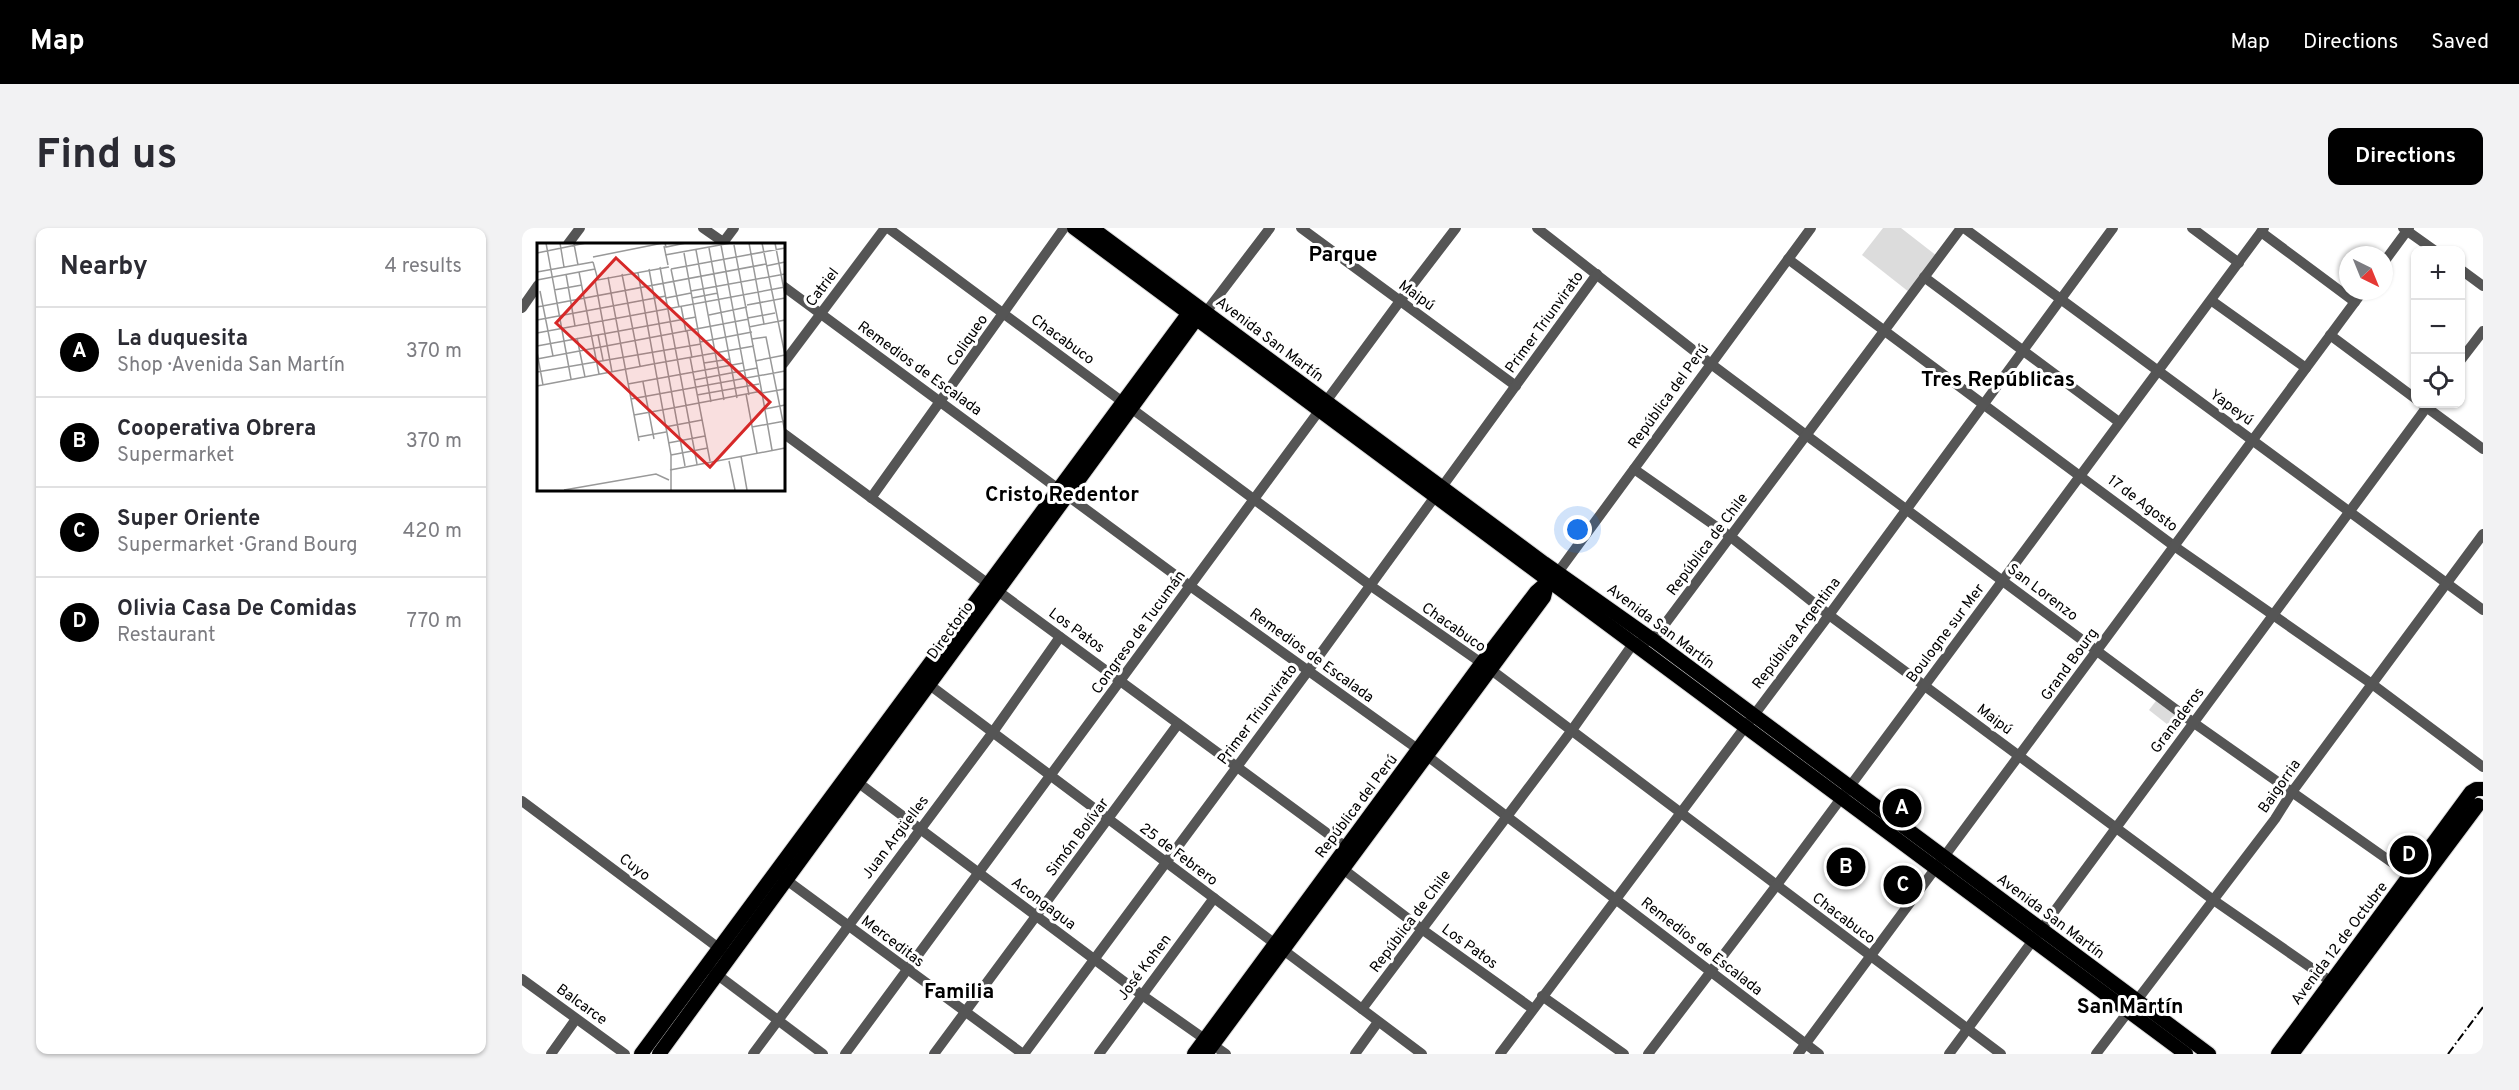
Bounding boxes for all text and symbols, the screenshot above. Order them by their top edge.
text: Map [30,24,85,60]
text: Map [2230,29,2270,56]
text: Directions [2303,29,2398,56]
text: Saved [2431,29,2489,56]
button: Directions [2328,128,2483,185]
text: Find us [36,130,177,183]
district label: Parque [1308,242,1378,269]
inset map [537,243,784,490]
north arrow [2339,246,2393,300]
map controls [2411,246,2465,408]
button: + [2411,246,2465,300]
text: Nearby [60,251,148,284]
text: 4 results [385,254,462,280]
street label: Catriel [802,265,844,311]
street label: Primer Triunvirato [1502,268,1589,378]
street label: Maipú [1394,277,1438,316]
street label: Avenida San Martín [1211,293,1327,387]
button: − [2411,300,2465,354]
street label: Coliqueo [943,311,993,371]
street label: Chacabuco [1026,311,1098,370]
street label: Remedios de Escalada [853,318,985,421]
text: La duquesita [117,326,248,353]
text: A [72,339,87,365]
text: 370 m [406,339,462,365]
street label: República del Perú [1625,341,1714,453]
text: Shop · Avenida San Martín [117,353,345,379]
button: locate [2411,354,2465,408]
district label: Tres Repúblicas [1921,367,2075,394]
street label: Yapeyú [2206,386,2257,430]
text: Cooperativa Obrera [117,416,316,443]
text: B [73,429,86,455]
text: 370 m [406,429,462,455]
text: Supermarket [117,443,234,469]
street label: 17 de Agosto [2103,472,2181,537]
district label: Cristo Redentor [985,482,1139,509]
street label: República de Chile [1663,490,1753,600]
text: Super Oriente [117,506,260,533]
your location [1563,515,1592,544]
text: C [73,519,86,545]
text: 420 m [403,519,462,545]
text: Supermarket · Grand Bourg [117,533,358,559]
street label: San Lorenzo [2003,560,2081,626]
street label: Congreso de Tucumán [1088,567,1190,698]
street label: República Argentina [1749,574,1845,694]
street label: Avenida San Martín [1602,580,1718,674]
street label: Boulogne sur Mer [1903,581,1990,687]
text: Olivia Casa De Comidas [117,596,357,623]
street label: Directorio [924,598,979,664]
street label: Chacabuco [1417,599,1489,657]
street label: Los Patos [1044,604,1108,658]
street label: Remedios de Escalada [1245,605,1377,708]
text: D [72,609,87,635]
text: 770 m [407,609,462,635]
text: Restaurant [117,623,216,649]
street label: Grand Bourg [2037,625,2103,705]
street label: Primer Triunvirato [1214,661,1302,769]
street label: Granaderos [2147,684,2209,758]
street label: Maipú [1972,701,2016,740]
street label: República del Perú [1312,751,1403,863]
street label: Baigorria [2255,756,2306,818]
pin: A [1882,786,1922,830]
street label: Juan Argüelles [859,792,934,883]
street label: Simón Bolívar [1042,795,1114,881]
street label: 25 de Febrero [1135,820,1221,891]
pin: D [2390,832,2428,878]
pin: B [1826,844,1866,890]
street label: Cuyo [615,850,654,886]
pin: C [1884,862,1922,908]
street label: República de Chile [1366,867,1456,977]
street label: Avenida San Martín [1992,870,2108,964]
street label: Acongagua [1007,874,1079,935]
street label: Avenida 12 de Octubre [2288,878,2393,1009]
street label: Chacabuco [1808,889,1879,949]
street label: Remedios de Escalada [1636,894,1766,1001]
street label: Merceditas [857,912,928,972]
street label: Los Patos [1437,920,1501,974]
street label: José Kohen [1114,931,1176,1005]
district label: Familia [924,979,994,1006]
street label: Balcarce [552,980,610,1030]
district label: San Martín [2077,994,2183,1021]

